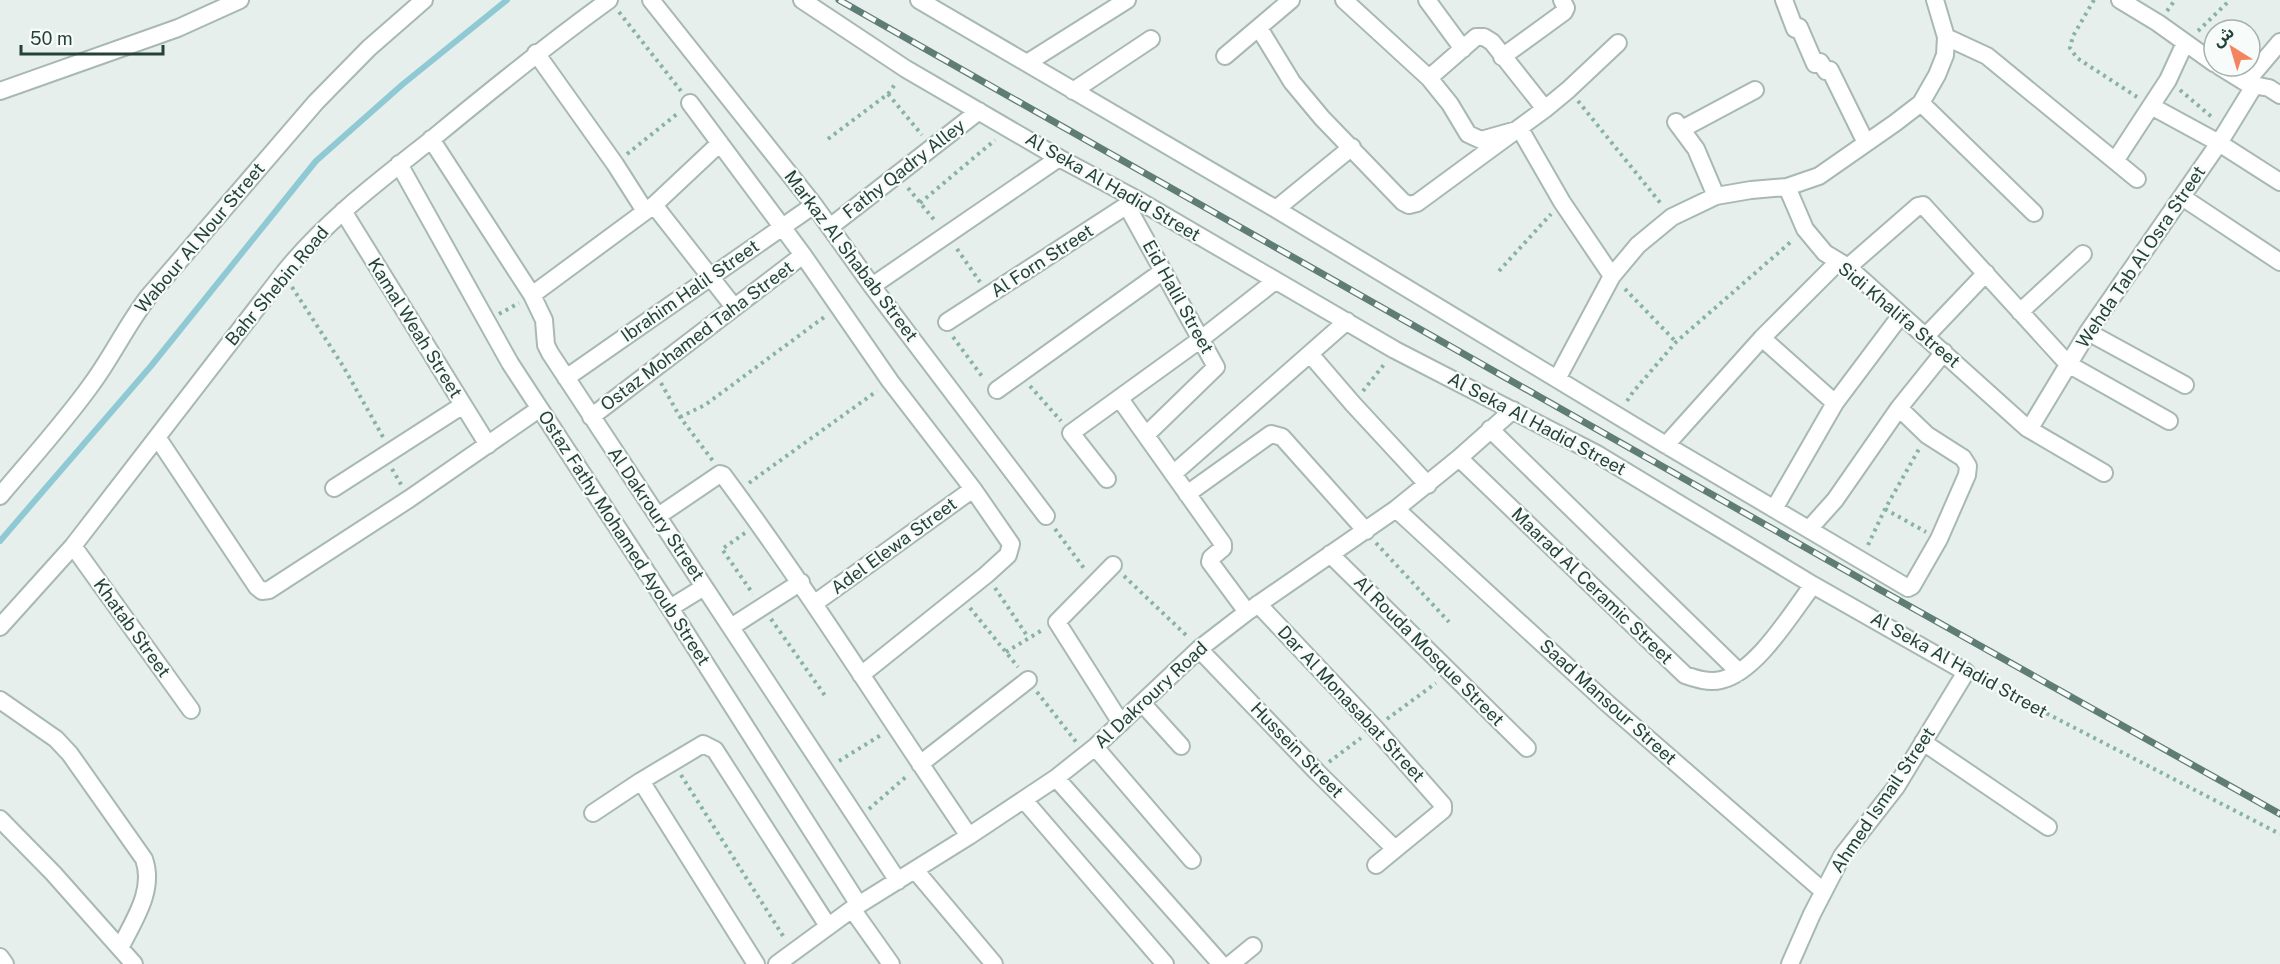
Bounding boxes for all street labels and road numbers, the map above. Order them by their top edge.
street label: Fathy Qadry Alley [838,114,969,223]
street label: Al Seka Al Hadid Street [1022,128,1204,245]
street label: Wabour Al Nour Street [131,158,269,317]
street label: Wehda Tab Al Osra Street [2072,162,2209,352]
street label: Markaz Al Shabab Street [780,166,923,345]
street label: Al Forn Street [987,220,1097,301]
street label: Bahr Shebin Road [221,222,333,350]
street label: Ibrahim Halil Street [617,235,763,346]
street label: Eid Halil Street [1139,236,1218,357]
street label: Kamal Weah Street [364,254,467,401]
street label: Ostaz Mohamed Taha Street [596,256,797,415]
street label: Sidi Khalifa Street [1834,257,1965,372]
street label: Al Seka Al Hadid Street [1445,368,1630,479]
street label: Ostaz Fathy Mohamed Ayoub Street [534,406,715,669]
street label: Al Dakroury Street [604,443,709,584]
street label: Adel Elewa Street [827,493,961,598]
street label: Maarad Al Ceramic Street [1507,503,1677,668]
street label: Al Rouda Mosque Street [1350,571,1509,730]
street label: Khatab Street [90,574,175,681]
street label: Al Seka Al Hadid Street [1867,607,2051,722]
street label: Dar Al Monasabat Street [1273,621,1429,786]
street label: Saad Mansour Street [1536,635,1681,769]
street label: Al Dakroury Road [1090,637,1211,752]
street label: Hussein Street [1247,698,1348,802]
street label: Ahmed Ismail Street [1826,723,1939,876]

